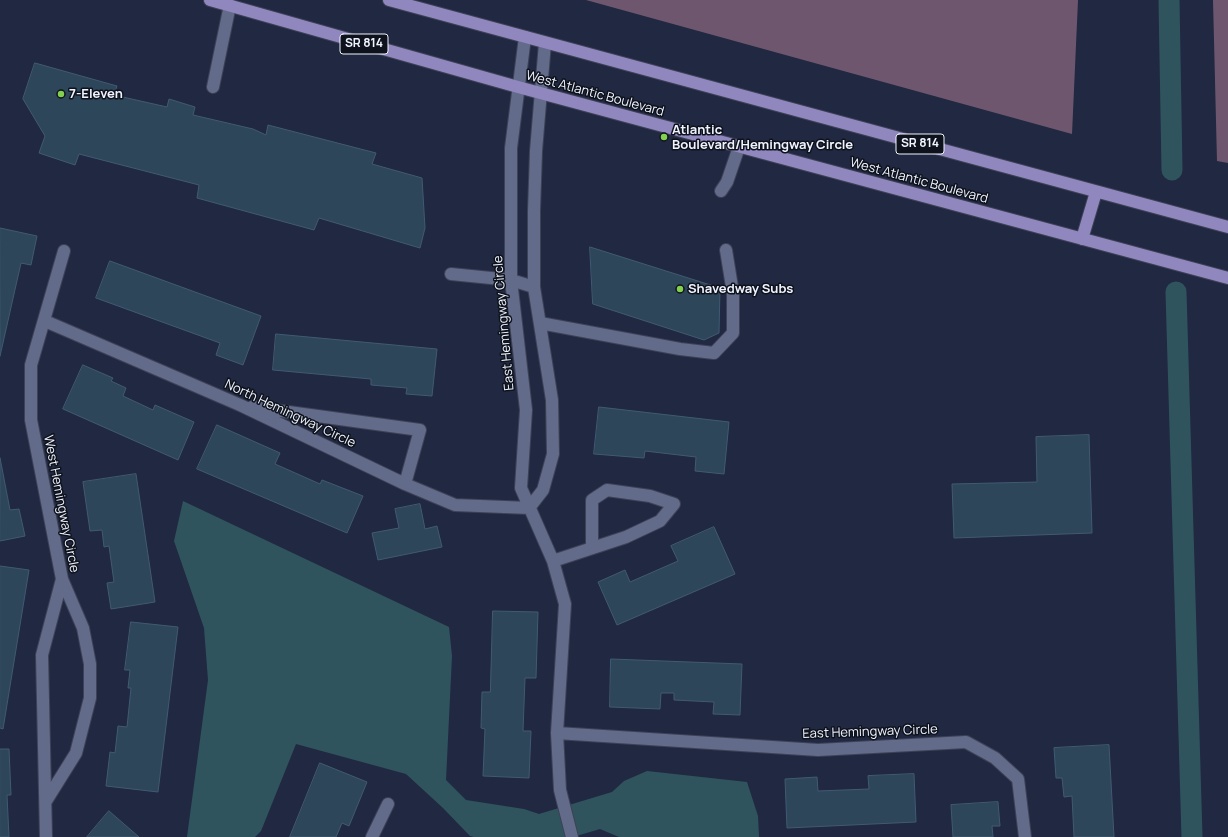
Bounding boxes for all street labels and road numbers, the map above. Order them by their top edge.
road number: SR 814 [340,34,388,54]
street label: West Atlantic Boulevard [524,68,666,120]
road number: SR 814 [896,134,944,154]
street label: West Atlantic Boulevard [848,155,990,207]
street label: East Hemingway Circle [490,255,518,391]
street label: North Hemingway Circle [222,377,358,451]
street label: West Hemingway Circle [40,434,82,574]
street label: East Hemingway Circle [802,722,938,742]

